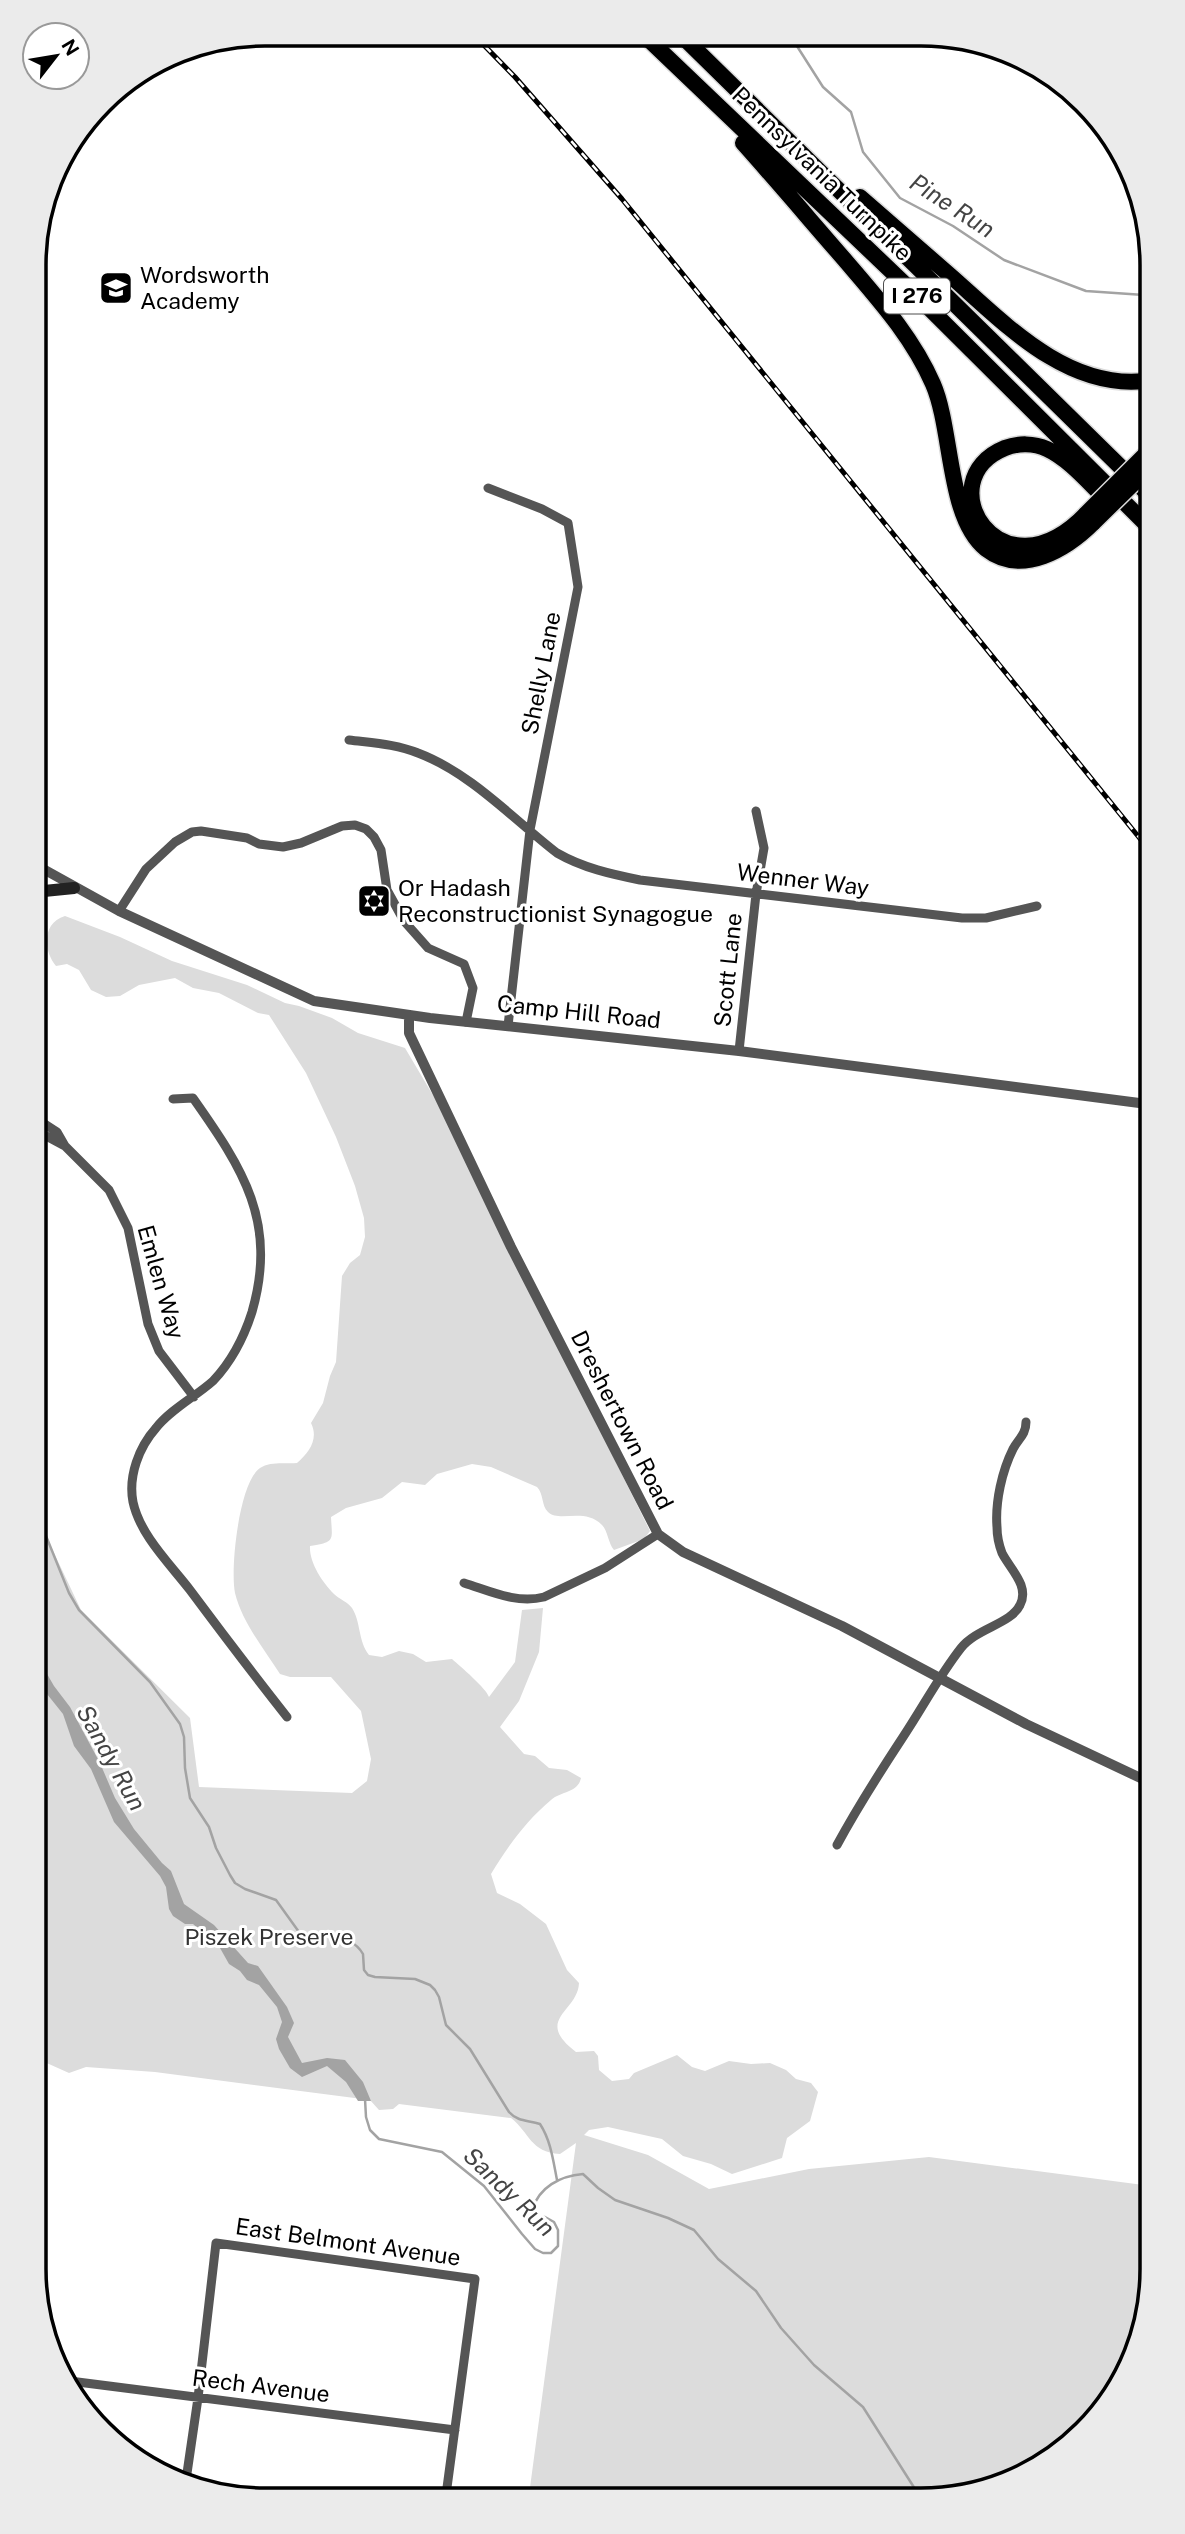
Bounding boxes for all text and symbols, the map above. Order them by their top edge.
north arrow [21,21,91,91]
text: N [57,35,84,59]
street label: Pennsylvania Turnpike [727,81,918,266]
water label: Pine Run [905,167,1000,243]
place label: Wordsworth Academy [140,261,270,314]
school or university icon: Wordsworth Academy [97,269,135,307]
road number: I 276 [884,278,950,314]
street label: Shelly Lane [515,609,566,737]
street label: Wenner Way [735,858,871,901]
place label: Or Hadash Reconstructionist Synagogue [398,874,713,927]
synagogue icon: Or Hadash Reconstructionist Synagogue [355,882,393,920]
street label: Scott Lane [708,912,747,1028]
street label: Camp Hill Road [496,989,662,1034]
street label: Emlen Way [132,1222,191,1342]
street label: Dreshertown Road [566,1326,679,1514]
water label: Sandy Run [71,1700,152,1815]
park label: Piszek Preserve [184,1923,354,1950]
water label: Sandy Run [458,2141,561,2242]
street label: East Belmont Avenue [234,2212,462,2271]
street label: Rech Avenue [191,2364,331,2407]

